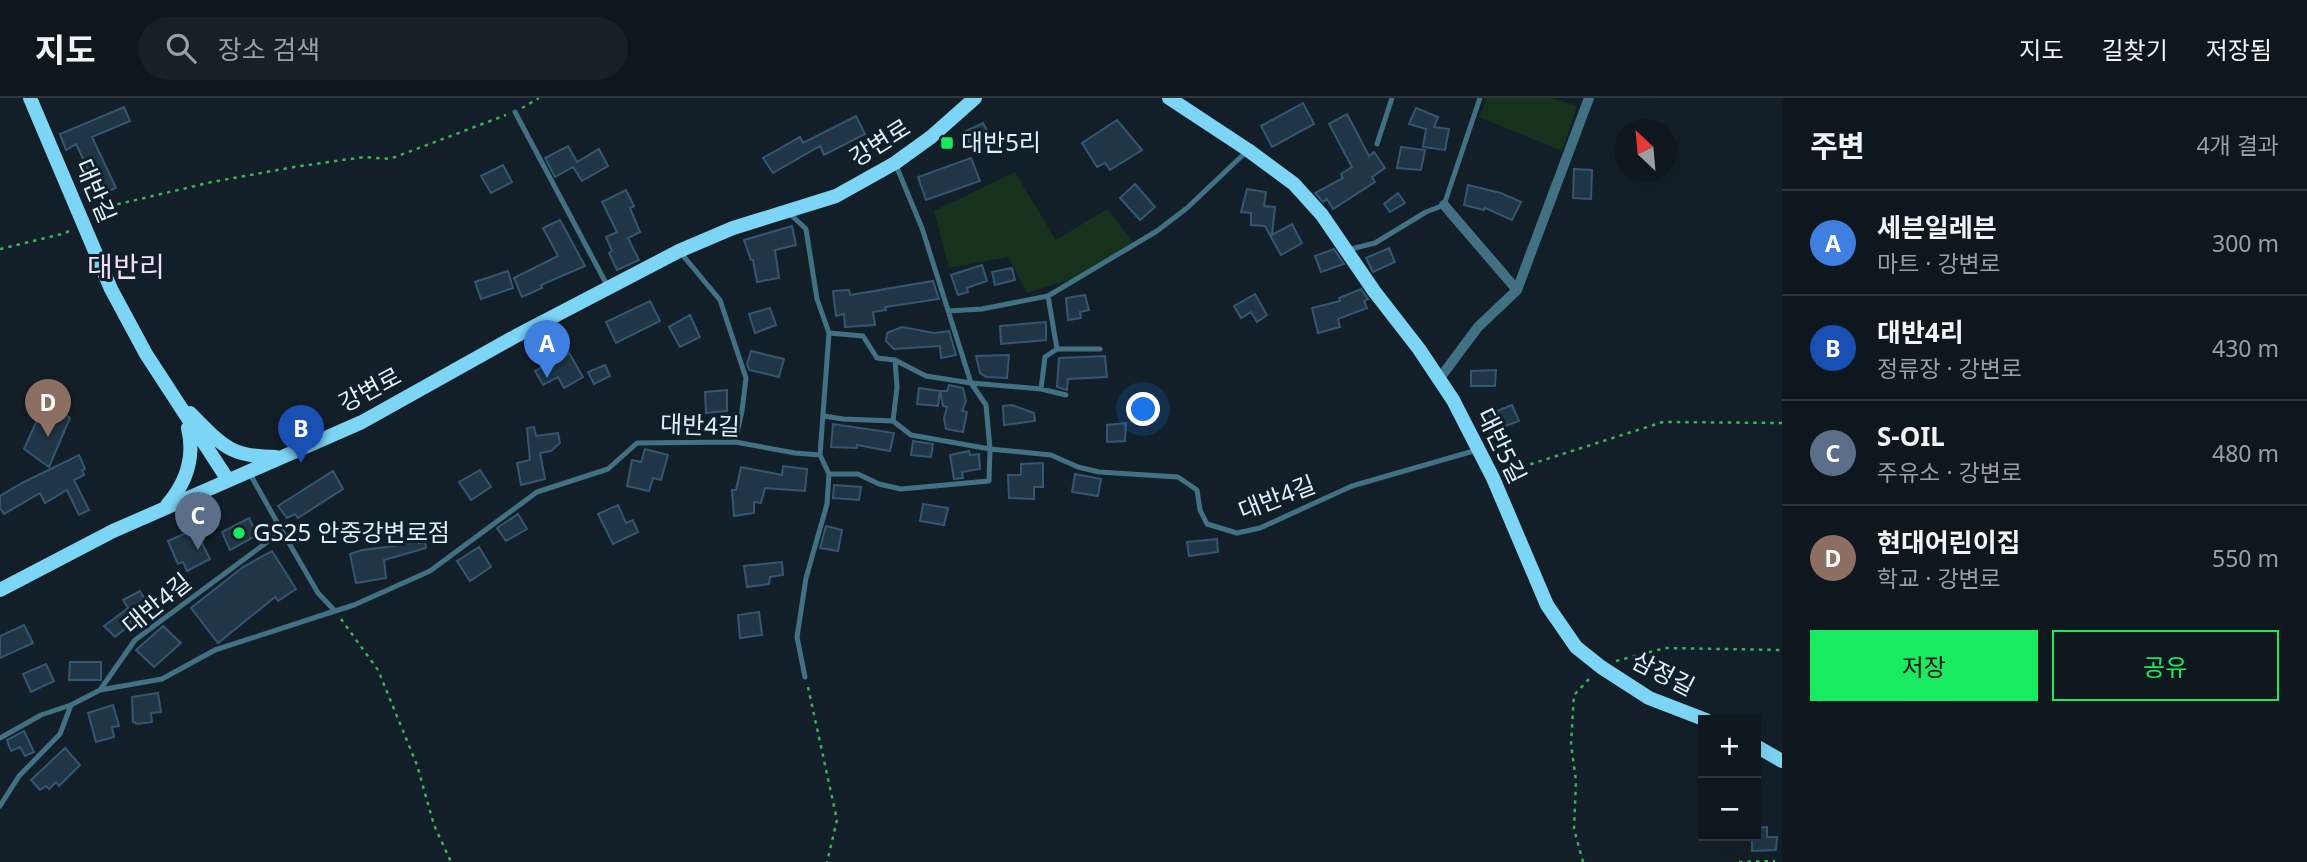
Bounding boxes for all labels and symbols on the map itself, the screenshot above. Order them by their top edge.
street label: 강변로 [842,110,916,173]
north arrow [1614,119,1677,182]
place label: 대반5리 [961,125,1041,158]
marker: 대반5리 [939,135,955,151]
street label: 대반길 [68,153,125,227]
district label: 대반리 [87,247,165,285]
pin: A [524,320,570,378]
street label: 강변로 [332,359,406,419]
pin: D [25,379,71,437]
your location [1126,392,1160,426]
street label: 대반5길 [1470,402,1535,489]
pin: B [278,405,324,463]
street label: 대반4길 [660,407,741,442]
street label: 대반4길 [1233,467,1320,526]
pin: C [175,492,221,550]
place label: GS25 안중강변로점 [253,515,450,548]
marker: GS25 안중강변로점 [231,525,247,541]
street label: 대반4길 [115,565,198,641]
street label: 삼정길 [1627,643,1701,702]

